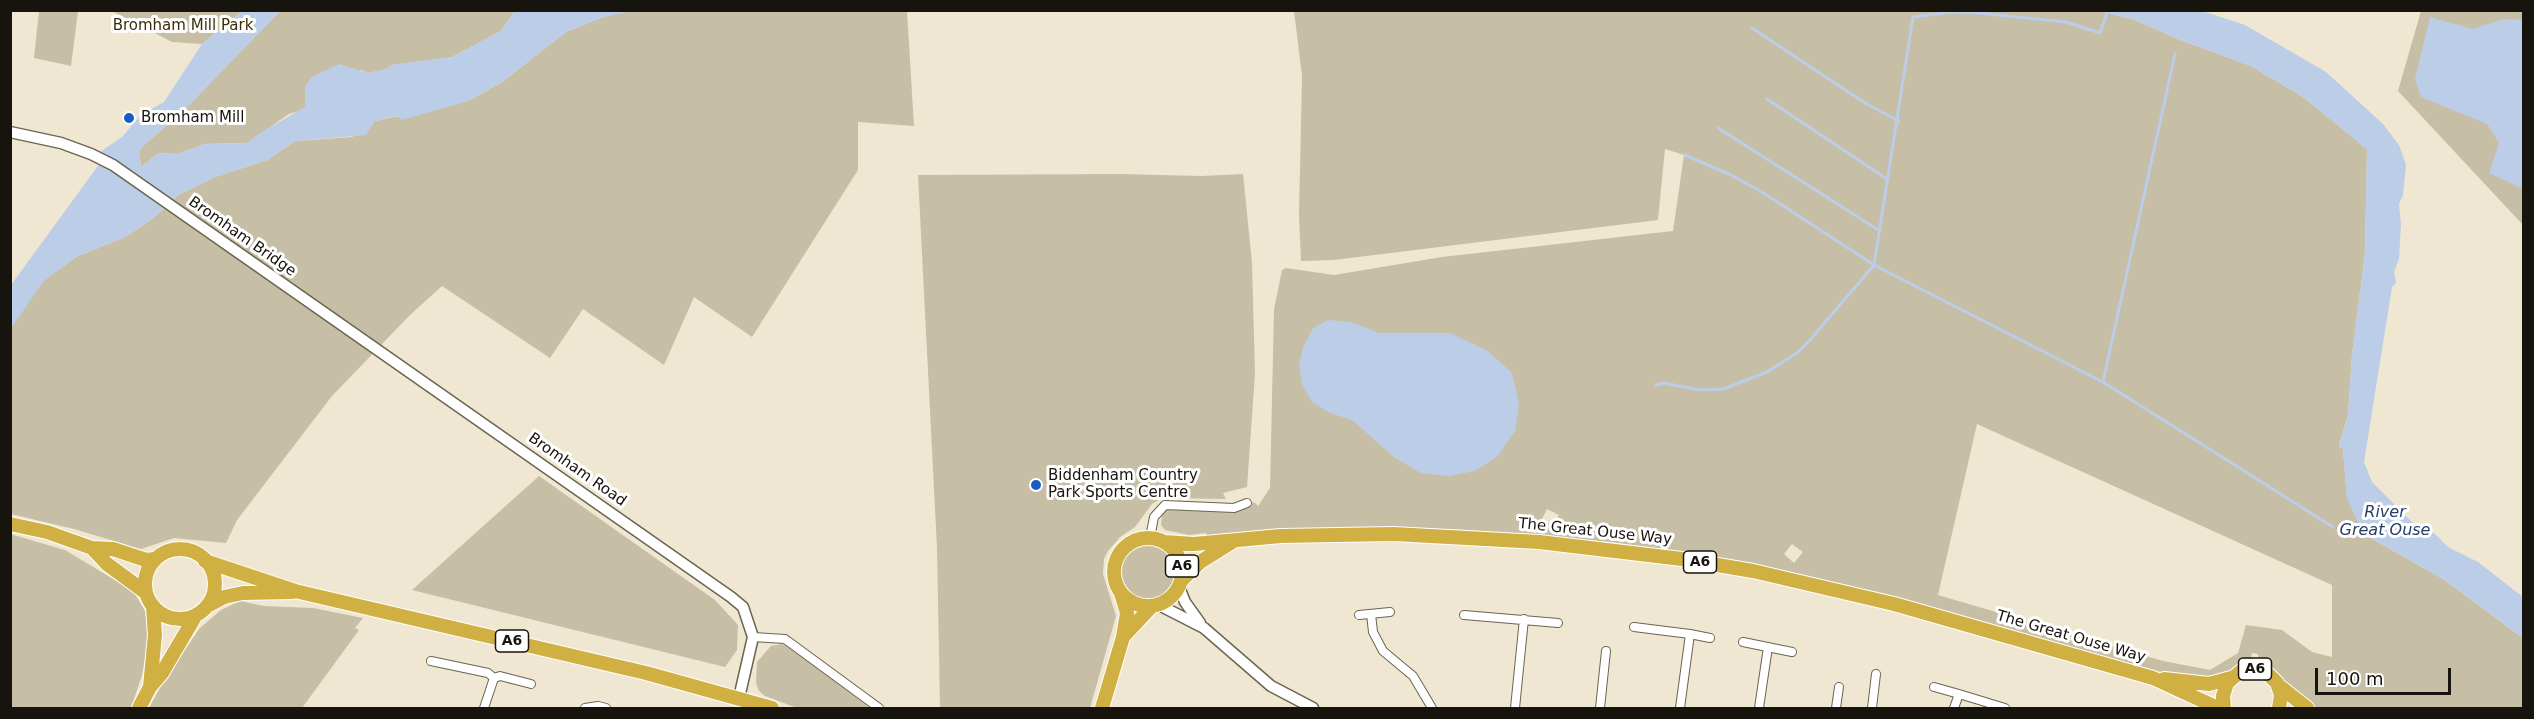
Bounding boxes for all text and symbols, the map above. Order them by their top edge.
park label: Bromham Mill Park [113,17,253,35]
place label: Bromham Mill [141,109,244,127]
marker: Bromham Mill [122,111,136,125]
street label: Bromham Bridge [185,193,299,281]
street label: Bromham Road [524,429,630,511]
place label: Biddenham Country Park Sports Centre [1048,467,1198,502]
marker: Biddenham Country Park Sports Centre [1029,478,1043,492]
water label: River Great Ouse [2340,503,2430,541]
street label: The Great Ouse Way [1517,515,1673,549]
road number: A6 [1684,551,1716,573]
road number: A6 [1166,555,1198,577]
street label: The Great Ouse Way [1994,607,2148,667]
road number: A6 [496,630,528,652]
scale bar [2318,656,2454,694]
road number: A6 [2238,658,2272,680]
text: 100 m [2326,668,2384,689]

